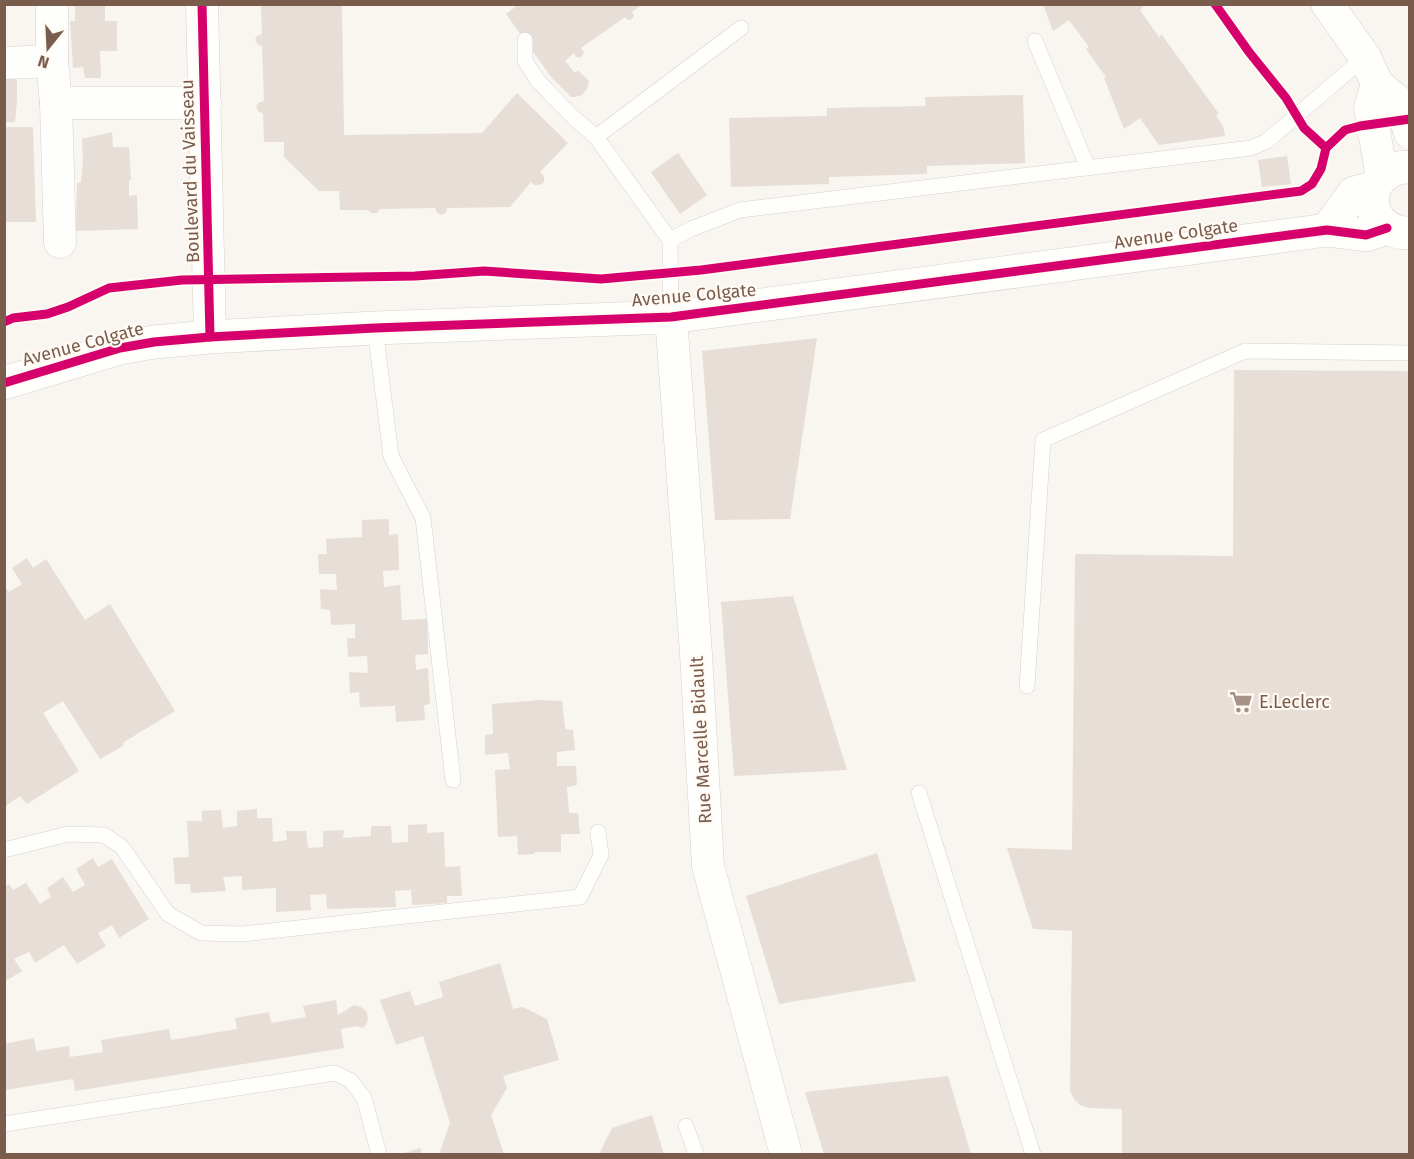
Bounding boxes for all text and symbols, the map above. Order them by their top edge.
north arrow [18,18,78,78]
text: N [36,51,51,72]
street label: Boulevard du Vaisseau [176,79,204,263]
street label: Avenue Colgate [1113,214,1239,254]
street label: Avenue Colgate [631,279,757,311]
street label: Avenue Colgate [20,317,146,371]
street label: Rue Marcelle Bidault [686,655,716,824]
supermarket icon: E.Leclerc [1228,689,1254,715]
place label: E.Leclerc [1259,691,1330,713]

